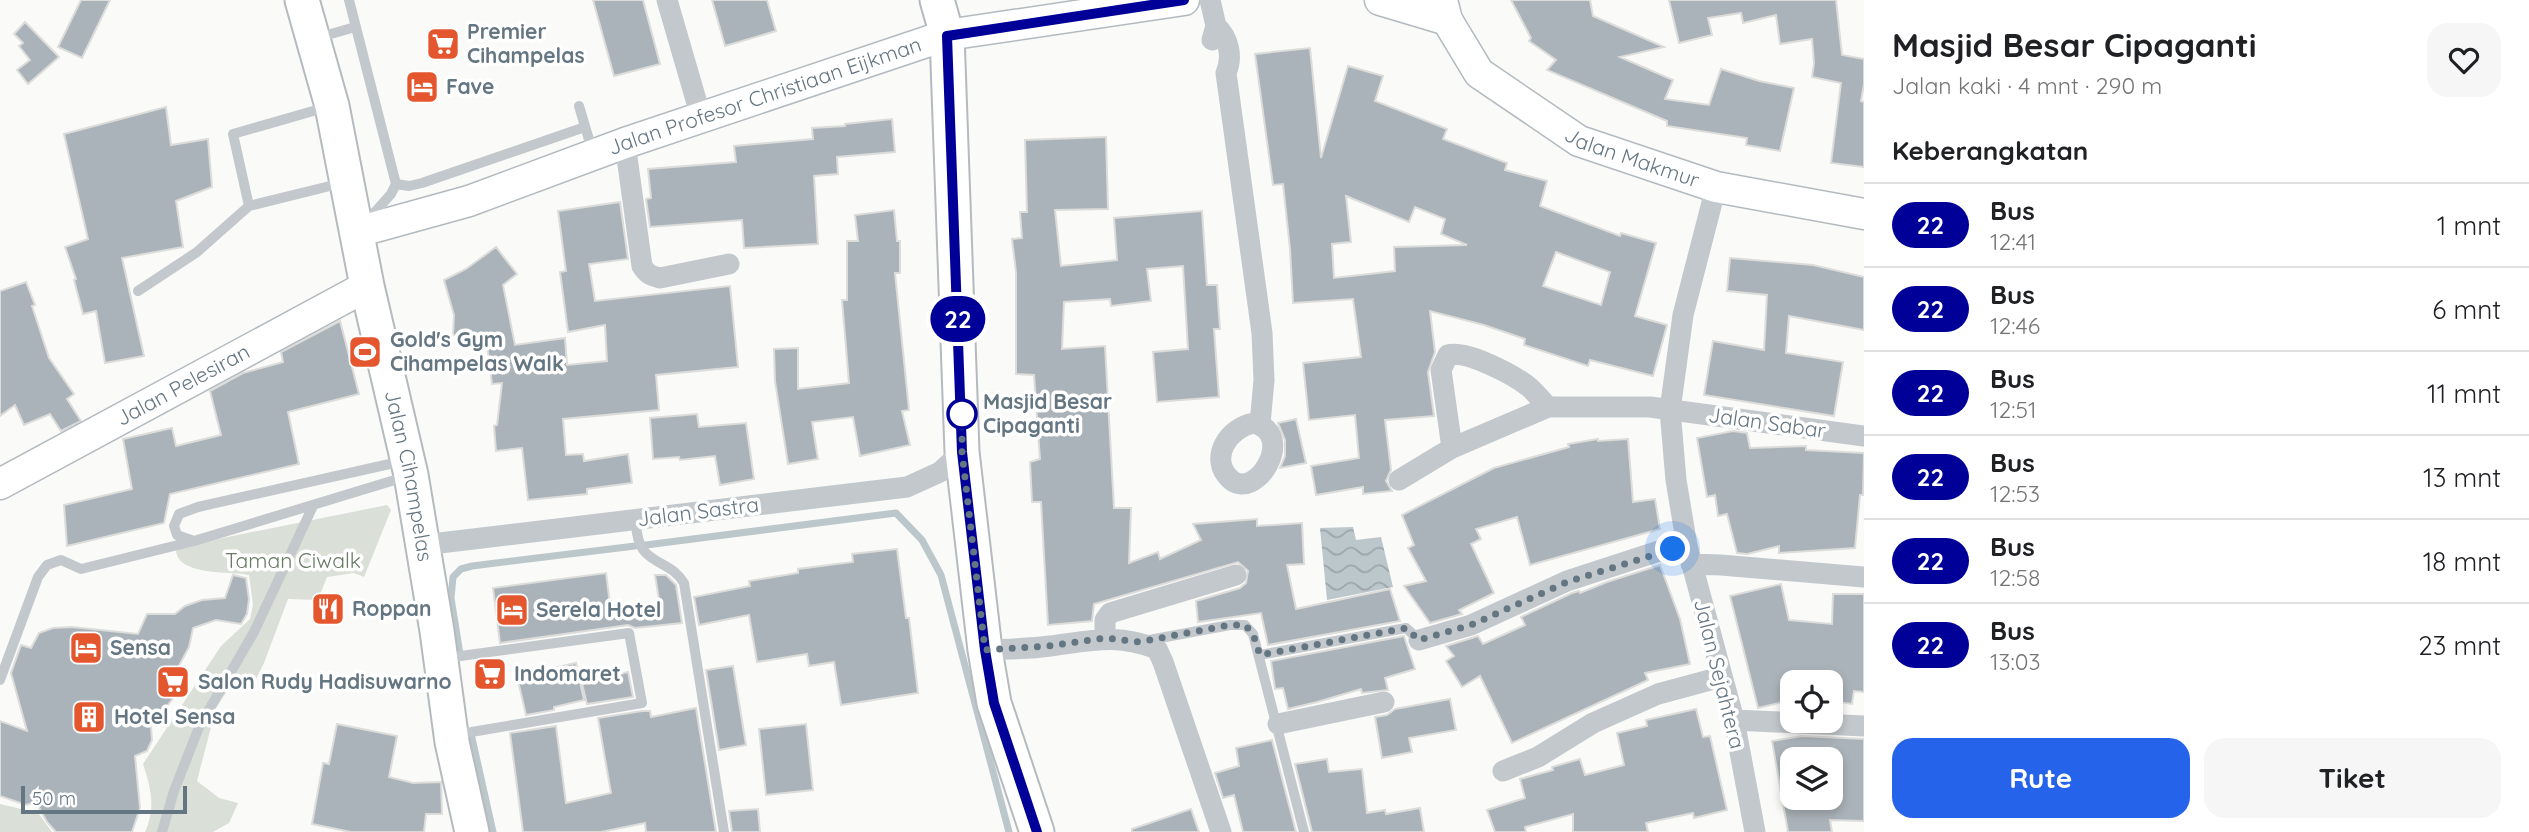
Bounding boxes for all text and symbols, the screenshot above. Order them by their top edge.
place label: Premier Cihampelas [467,18,585,68]
button: heart [2427,23,2501,97]
text: Masjid Besar Cipaganti [1892,24,2257,65]
supermarket icon: Premier Cihampelas [424,25,462,63]
street label: Jalan Profesor Christiaan Eijkman [604,31,924,160]
hotel icon: Fave [403,68,441,106]
text: Jalan kaki · 4 mnt · 290 m [1892,71,2162,100]
place label: Fave [446,73,494,99]
street label: Jalan Makmur [1560,121,1703,192]
text: Keberangkatan [1892,134,2088,167]
text: Bus [1990,194,2035,227]
text: 1 mnt [2437,209,2501,242]
text: 22 [1917,210,1944,240]
text: 12:41 [1990,227,2036,256]
text: Bus [1990,278,2035,311]
text: 6 mnt [2432,293,2501,326]
text: 22 [1917,294,1944,324]
line badge: 22 [926,296,990,342]
text: 22 [944,304,972,334]
text: 12:46 [1990,311,2040,340]
place label: Gold's Gym Cihampelas Walk [390,326,564,376]
sports icon: Gold's Gym Cihampelas Walk [346,333,384,371]
street label: Jalan Pelesiran [111,338,254,431]
text: Bus [1990,362,2035,395]
text: 11 mnt [2427,377,2501,410]
text: 22 [1917,378,1944,408]
street label: Jalan Cihampelas [380,387,439,563]
place label: Masjid Besar Cipaganti [983,388,1112,438]
text: 12:51 [1990,395,2037,424]
marker: Masjid Besar Cipaganti [947,399,977,429]
street label: Jalan Sabar [1707,401,1827,443]
text: Bus [1990,446,2035,479]
text: 13 mnt [2423,461,2501,494]
text: 22 [1917,462,1944,492]
text: 12:53 [1990,479,2040,508]
street label: Jalan Sastra [636,491,760,531]
text: Bus [1990,530,2035,563]
your location [1655,531,1690,566]
text: 18 mnt [2423,545,2501,578]
text: 22 [1917,546,1944,576]
park label: Taman Ciwalk [225,547,361,573]
text: 12:58 [1990,563,2041,592]
restaurant icon: Roppan [309,590,347,628]
hotel icon: Serela Hotel [493,591,531,629]
place label: Roppan [352,595,432,621]
place label: Serela Hotel [536,596,661,622]
street label: Jalan Sejahtera [1689,596,1751,751]
text: Bus [1990,614,2035,647]
hotel icon: Sensa [67,629,105,667]
text: 23 mnt [2418,629,2501,662]
text: 22 [1917,630,1944,660]
place label: Sensa [110,634,171,660]
text: 13:03 [1990,647,2041,676]
supermarket icon: Indomaret [471,655,509,693]
place label: Indomaret [514,660,621,686]
supermarket icon: Salon Rudy Hadisuwarno [154,663,192,701]
place label: Salon Rudy Hadisuwarno [198,668,452,694]
map controls [1780,670,1843,810]
button: locate [1780,670,1843,733]
building icon: Hotel Sensa [70,698,108,736]
place label: Hotel Sensa [114,703,236,729]
button: Rute [1892,738,2190,818]
button: Tiket [2204,738,2501,818]
button: layers [1780,747,1843,810]
scale bar [21,783,187,815]
text: 50 m [32,786,76,810]

